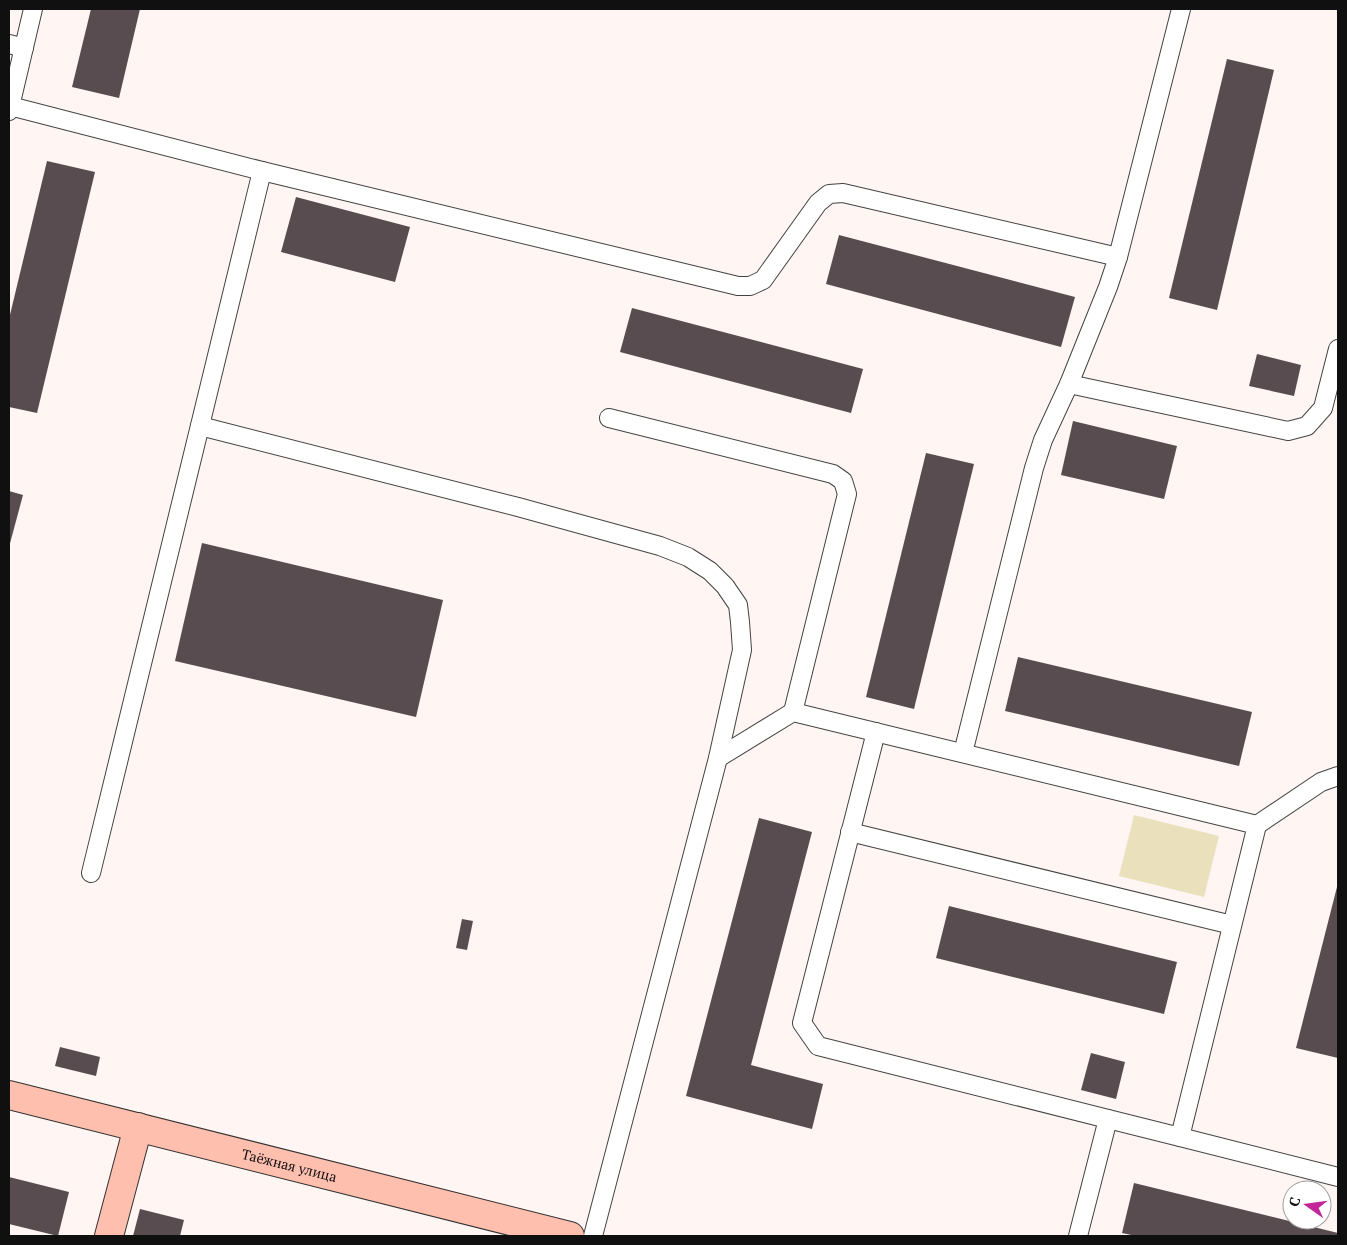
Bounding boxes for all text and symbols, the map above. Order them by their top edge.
street label: Таёжная улица [240,1144,339,1186]
north arrow [1282,1180,1332,1230]
text: С [1284,1195,1304,1208]

